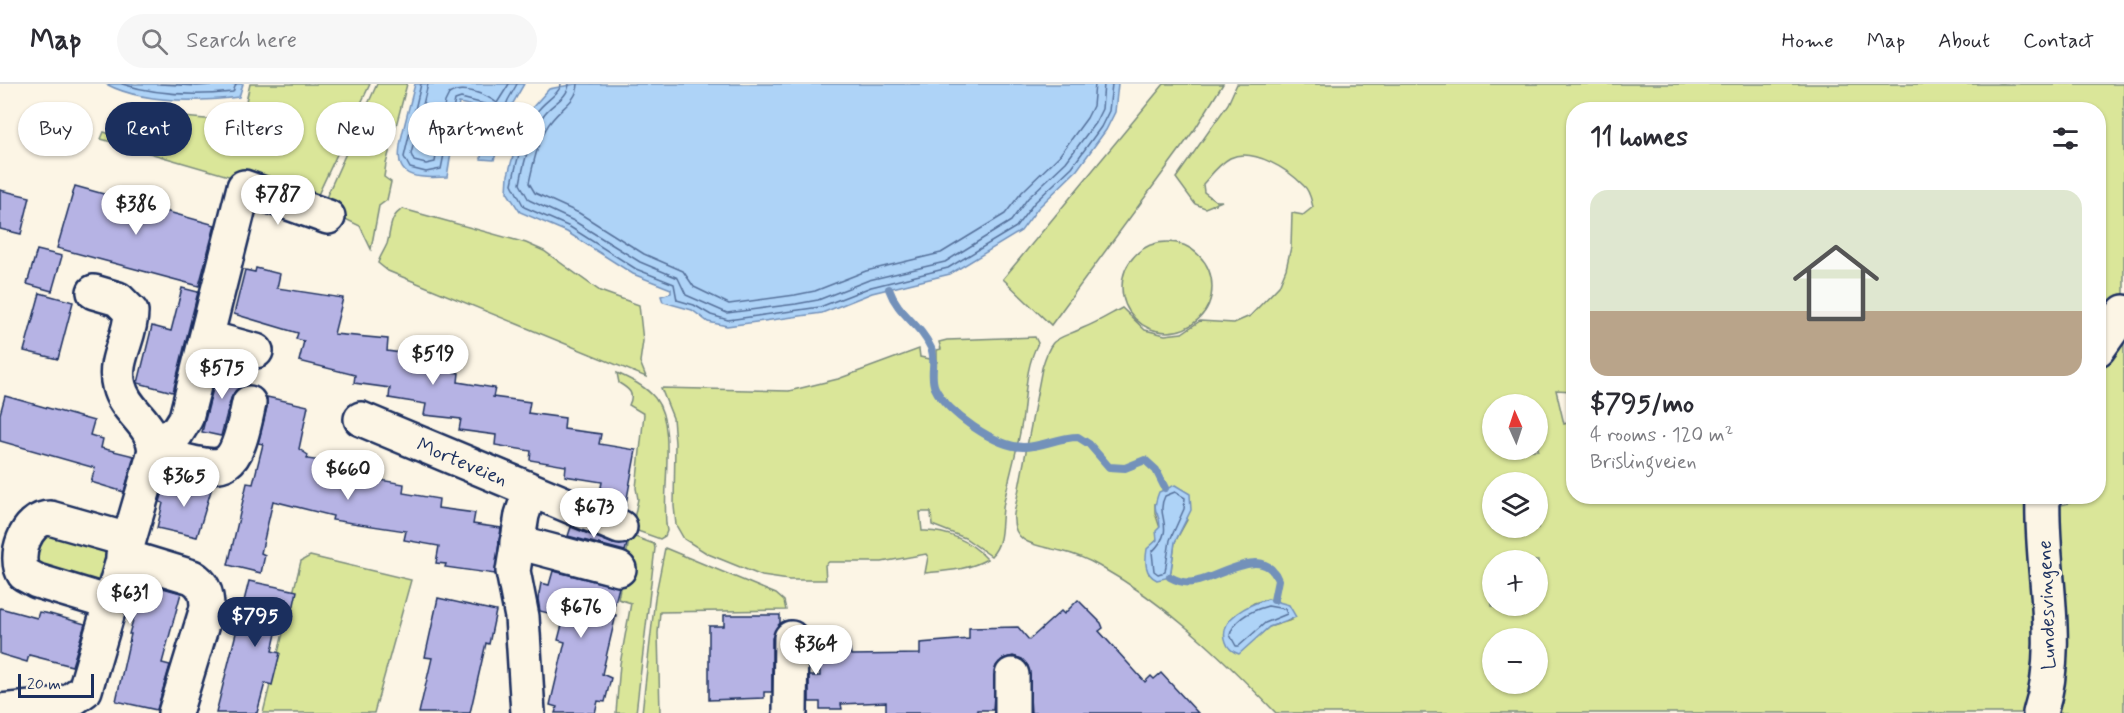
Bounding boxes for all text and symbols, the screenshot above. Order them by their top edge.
search box [117,14,537,68]
text: Map [30,23,81,60]
icon: search [138,25,171,58]
text: Search here [186,27,297,55]
text: Home [1782,27,1834,55]
text: Map [1867,27,1905,55]
text: About [1938,27,1990,55]
text: Contact [2023,27,2094,55]
chip: Buy [18,102,93,156]
chip: Rent [105,102,192,156]
chip: Filters [204,102,304,156]
chip: New [316,102,396,156]
chip: Apartment [408,102,545,156]
text: 11 homes [1590,121,1688,155]
icon: filters [2049,122,2082,155]
pin: $787 [242,175,314,226]
text: $787 [255,181,301,208]
pin: $386 [100,185,172,236]
text: $386 [115,191,157,218]
icon: home [1782,229,1890,337]
pin: $519 [397,335,469,386]
text: $519 [412,341,454,368]
pin: $575 [186,349,258,400]
text: $575 [200,355,244,382]
text: $795/mo [1590,388,1694,422]
north arrow [1482,394,1548,460]
map controls [1482,394,1548,694]
text: 4 rooms · 120 m² [1590,422,1733,449]
street label: Morteveien [413,432,511,494]
text: Brislingveien [1590,449,1697,476]
pin: $660 [312,450,384,501]
text: $660 [325,456,371,483]
pin: $365 [148,457,220,508]
text: $365 [163,463,206,490]
button: layers [1482,472,1548,538]
pin: $673 [558,488,630,539]
text: $673 [574,494,614,521]
street label: Lundesvingene [2032,540,2063,670]
button: + [1482,550,1548,616]
pin: $631 [94,574,166,625]
text: $631 [111,580,149,607]
pin: $676 [545,588,617,639]
text: $676 [560,594,602,621]
pin: $795 [219,597,291,648]
text: $795 [232,603,278,630]
pin: $364 [780,625,852,676]
button: − [1482,628,1548,694]
text: $364 [794,631,838,658]
scale bar [18,671,94,698]
text: 20 m [27,674,61,695]

